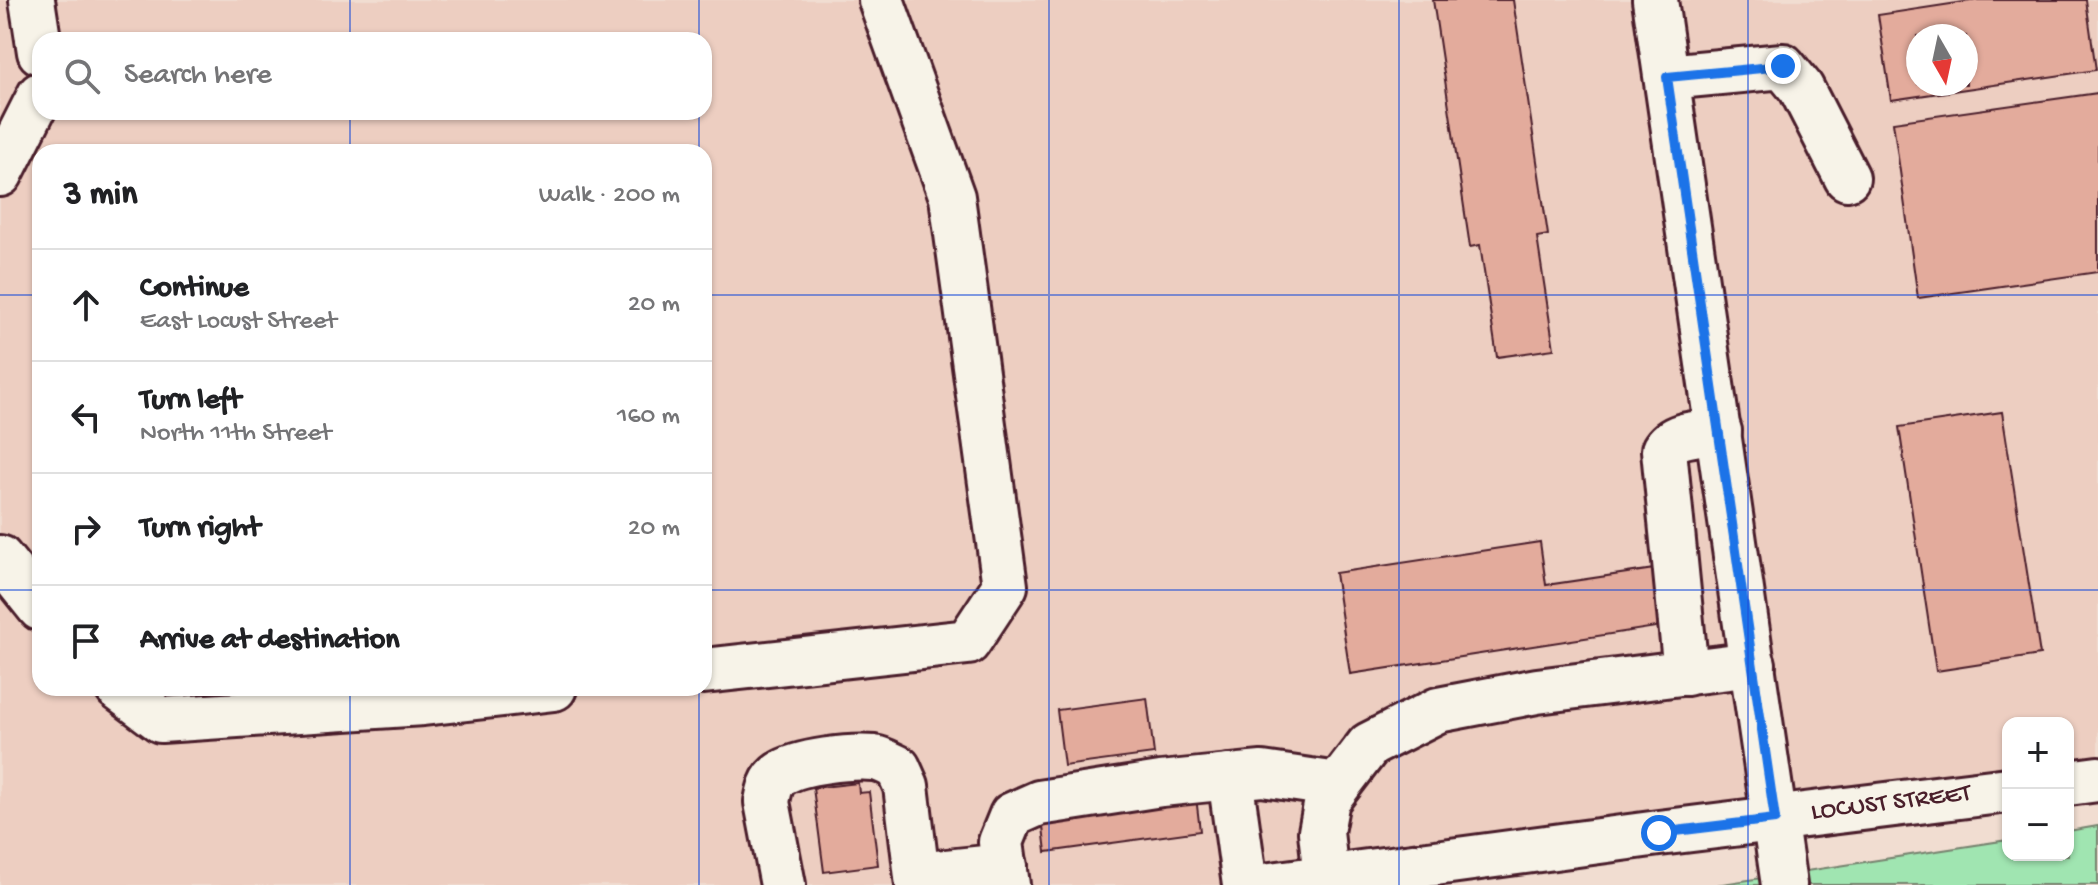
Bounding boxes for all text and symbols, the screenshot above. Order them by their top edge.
north arrow [1906,24,1978,96]
search box [32,32,712,120]
route end [1765,48,1801,84]
icon: search [60,54,104,98]
text: Search here [124,59,272,94]
text: 3 min [64,176,137,216]
text: Walk · 200 m [539,181,680,212]
text: Continue [140,272,249,307]
icon: ahead [64,283,108,327]
text: 20 m [628,290,680,321]
text: East Locust Street [140,307,337,338]
text: Turn left [140,384,241,419]
icon: left [64,395,108,439]
text: 160 m [617,402,680,433]
text: North 11th Street [140,419,331,450]
icon: right [64,507,108,551]
text: Turn right [140,512,260,547]
text: 20 m [628,514,680,545]
icon: arrive [64,619,108,663]
text: Arrive at destination [140,624,400,659]
map controls [2002,717,2074,861]
button: + [2002,717,2074,789]
street label: LOCUST STREET [1809,779,1974,829]
button: − [2002,789,2074,861]
route start [1641,815,1677,851]

